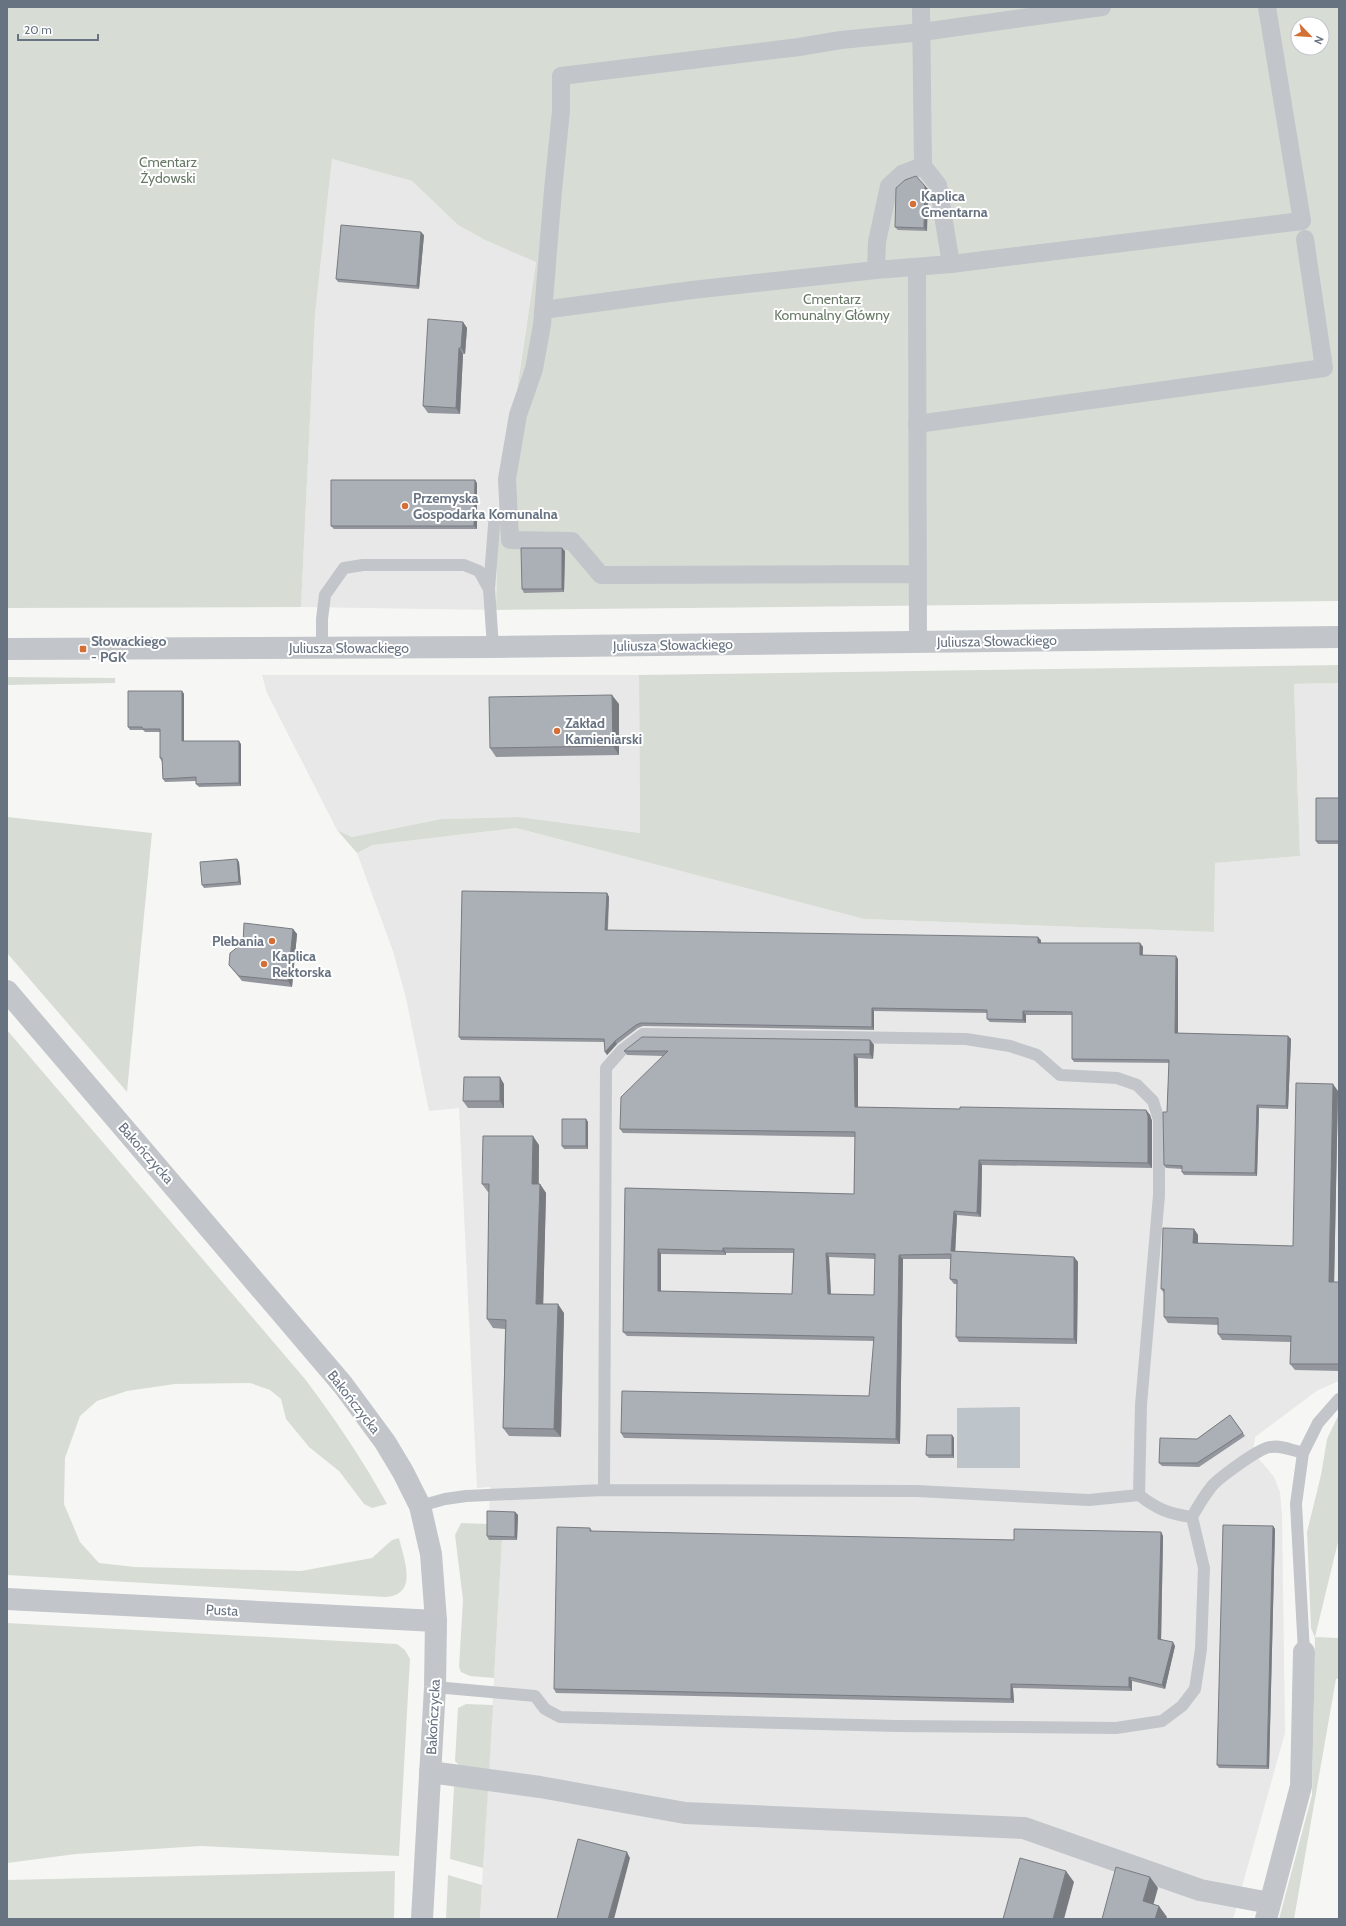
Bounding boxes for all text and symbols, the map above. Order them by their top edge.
scale bar [18,16,98,42]
north arrow [1290,16,1330,56]
text: 20 m [24,22,52,37]
text: N [1311,34,1327,47]
park label: Cmentarz Żydowski [139,153,197,187]
place label: Kaplica Cmentarna [921,187,988,221]
marker: Kaplica Cmentarna [908,199,918,209]
park label: Cmentarz Komunalny Główny [774,290,890,324]
place label: Przemyska Gospodarka Komunalna [413,489,558,523]
marker: Przemyska Gospodarka Komunalna [400,501,410,511]
street label: Juliusza Słowackiego [936,631,1057,651]
place label: Słowackiego - PGK [91,632,166,666]
street label: Juliusza Słowackiego [612,635,733,655]
street label: Juliusza Słowackiego [288,639,409,657]
marker: Słowackiego - PGK [78,644,88,654]
place label: Zakład Kamieniarski [565,714,642,748]
marker: Zakład Kamieniarski [552,726,562,736]
place label: Plebania [212,932,264,950]
marker: Plebania [267,936,277,946]
place label: Kaplica Rektorska [272,947,332,981]
marker: Kaplica Rektorska [259,959,269,969]
street label: Bakończycka [114,1119,178,1188]
street label: Bakończycka [324,1367,385,1438]
street label: Pusta [205,1600,239,1620]
street label: Bakończycka [422,1678,444,1755]

